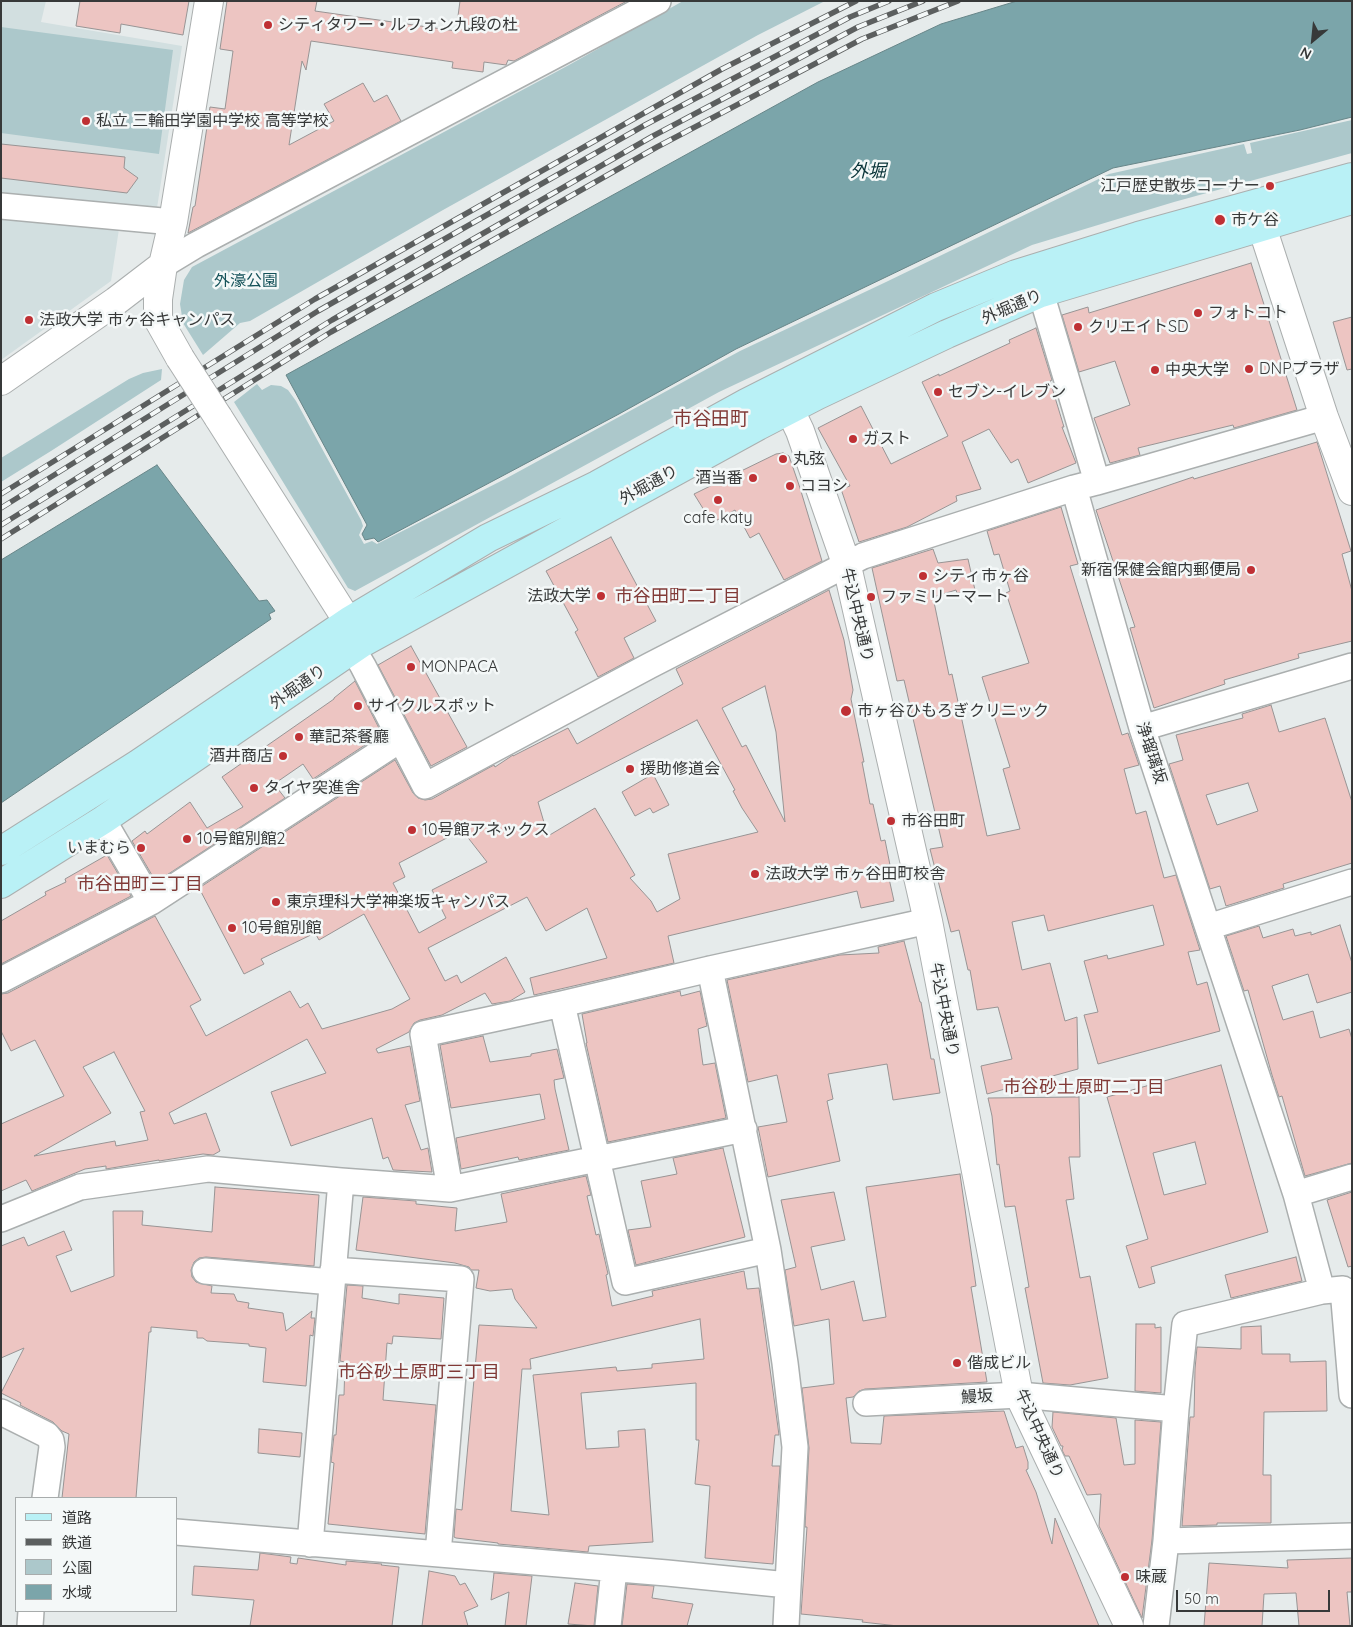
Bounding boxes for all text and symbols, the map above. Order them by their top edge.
place label: シティタワー・ルフォン九段の杜 [278,15,518,35]
north arrow [1288,15,1338,65]
marker: シティタワー・ルフォン九段の杜 [262,19,274,31]
text: N [1297,43,1315,64]
place label: 私立 三輪田学園中学校 高等学校 [96,111,329,131]
marker: 私立 三輪田学園中学校 高等学校 [80,115,92,127]
water label: 外堀 [850,161,886,183]
place label: 江戸歴史散歩コーナー [1100,176,1260,196]
marker: 江戸歴史散歩コーナー [1264,180,1276,192]
place label: 市ケ谷 [1231,210,1279,230]
marker: 市ケ谷 [1213,213,1227,227]
park label: 外濠公園 [214,271,278,291]
street label: 外堀通り [979,286,1045,328]
place label: フォトコト [1208,303,1288,323]
marker: フォトコト [1192,307,1204,319]
place label: 法政大学 市ヶ谷キャンパス [39,310,235,330]
marker: 法政大学 市ヶ谷キャンパス [23,314,35,326]
place label: クリエイトSD [1088,317,1188,337]
marker: クリエイトSD [1072,321,1084,333]
place label: DNPプラザ [1259,359,1340,379]
place label: 中央大学 [1165,360,1229,380]
marker: DNPプラザ [1243,363,1255,375]
marker: 中央大学 [1149,364,1161,376]
place label: セブン-イレブン [948,382,1066,402]
marker: セブン-イレブン [932,386,944,398]
district label: 市谷田町 [673,408,749,430]
place label: ガスト [863,429,911,449]
marker: ガスト [847,433,859,445]
place label: 丸弦 [793,449,825,469]
marker: 丸弦 [777,453,789,465]
street label: 外堀通り [616,461,682,509]
place label: 酒当番 [695,468,743,488]
marker: 酒当番 [747,472,759,484]
place label: コヨシ [800,476,848,496]
marker: コヨシ [784,480,796,492]
marker: cafe katy [712,494,724,506]
place label: cafe katy [683,508,753,528]
place label: 新宿保健会館内郵便局 [1081,560,1241,580]
marker: 新宿保健会館内郵便局 [1245,564,1257,576]
street label: 牛込中央通り [837,566,877,664]
place label: シティ市ヶ谷 [933,566,1029,586]
marker: シティ市ヶ谷 [917,570,929,582]
place label: 法政大学 [527,586,591,606]
district label: 市谷田町二丁目 [615,586,741,608]
place label: ファミリーマート [881,587,1009,607]
marker: 法政大学 [595,590,607,602]
marker: ファミリーマート [865,591,877,603]
place label: MONPACA [421,657,498,677]
street label: 外堀通り [266,661,330,713]
marker: MONPACA [405,661,417,673]
place label: サイクルスポット [368,696,496,716]
marker: サイクルスポット [352,700,364,712]
place label: 市ヶ谷ひもろぎクリニック [857,701,1049,721]
marker: 市ヶ谷ひもろぎクリニック [839,704,853,718]
street label: 浄瑠璃坂 [1132,720,1170,786]
place label: 華記茶餐廳 [309,727,389,747]
marker: 華記茶餐廳 [293,731,305,743]
place label: 酒井商店 [209,746,273,766]
marker: 酒井商店 [277,750,289,762]
place label: 援助修道会 [640,759,720,779]
marker: 援助修道会 [624,763,636,775]
place label: タイヤ突進舎 [264,778,360,798]
marker: タイヤ突進舎 [248,782,260,794]
place label: 市谷田町 [901,811,965,831]
marker: 市谷田町 [885,815,897,827]
place label: 10号館アネックス [422,820,549,840]
marker: 10号館アネックス [406,824,418,836]
place label: 10号館別館2 [197,829,285,849]
marker: 10号館別館2 [181,833,193,845]
place label: いまむら [67,838,131,858]
marker: いまむら [135,842,147,854]
place label: 法政大学 市ヶ谷田町校舎 [765,864,945,884]
marker: 法政大学 市ヶ谷田町校舎 [749,868,761,880]
district label: 市谷田町三丁目 [77,874,203,896]
place label: 東京理科大学神楽坂キャンパス [286,892,510,912]
marker: 東京理科大学神楽坂キャンパス [270,896,282,908]
place label: 10号館別館 [242,918,321,938]
marker: 10号館別館 [226,922,238,934]
street label: 牛込中央通り [925,961,963,1059]
district label: 市谷砂土原町二丁目 [1003,1077,1165,1099]
place label: 偕成ビル [967,1353,1031,1373]
marker: 偕成ビル [951,1357,963,1369]
district label: 市谷砂土原町三丁目 [338,1362,500,1384]
street label: 牛込中央通り [1011,1386,1067,1482]
street label: 鰻坂 [961,1387,993,1407]
legend [15,1497,178,1612]
text: 道路 [62,1508,92,1527]
text: 鉄道 [62,1533,92,1552]
text: 公園 [62,1558,92,1577]
place label: 味蔵 [1135,1567,1167,1587]
marker: 味蔵 [1119,1571,1131,1583]
scale bar [1178,1580,1332,1612]
text: 水域 [62,1583,92,1602]
text: 50 m [1184,1589,1219,1608]

